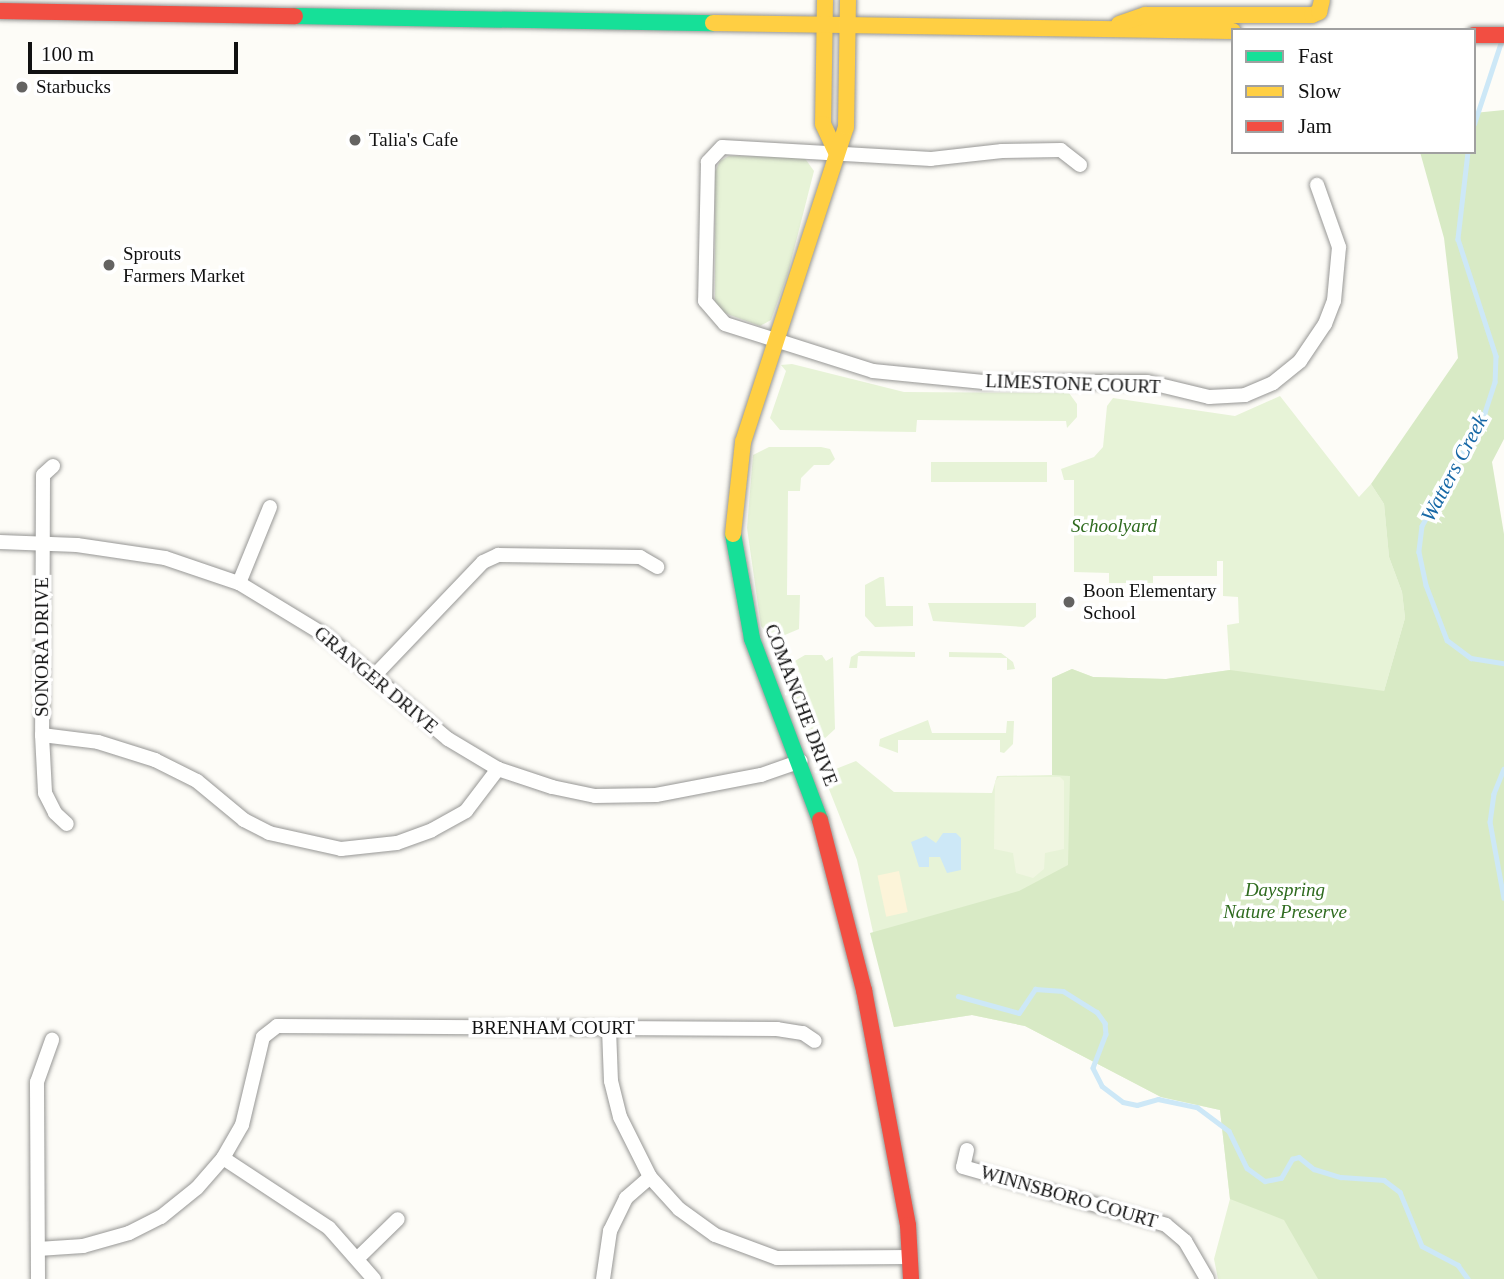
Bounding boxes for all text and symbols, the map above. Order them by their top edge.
scale bar [32,28,242,72]
legend [1231,28,1476,154]
text: 100 m [41,42,94,66]
text: Fast [1298,44,1333,68]
place label: Starbucks [36,76,111,98]
marker: Starbucks [14,79,30,95]
text: Slow [1298,79,1341,103]
text: Jam [1298,114,1332,138]
place label: Talia's Cafe [369,129,458,151]
marker: Talia's Cafe [347,132,363,148]
place label: Sprouts Farmers Market [123,243,245,287]
marker: Sprouts Farmers Market [101,257,117,273]
street label: LIMESTONE COURT [985,370,1161,398]
water label: Watters Creek [1415,410,1493,526]
park label: Schoolyard [1071,515,1157,537]
street label: SONORA DRIVE [31,577,53,717]
place label: Boon Elementary School [1083,580,1216,624]
marker: Boon Elementary School [1061,594,1077,610]
street label: COMANCHE DRIVE [760,621,842,789]
street label: GRANGER DRIVE [309,622,443,738]
park label: Dayspring Nature Preserve [1223,879,1347,923]
street label: BRENHAM COURT [471,1017,635,1039]
street label: WINNSBORO COURT [978,1161,1160,1233]

